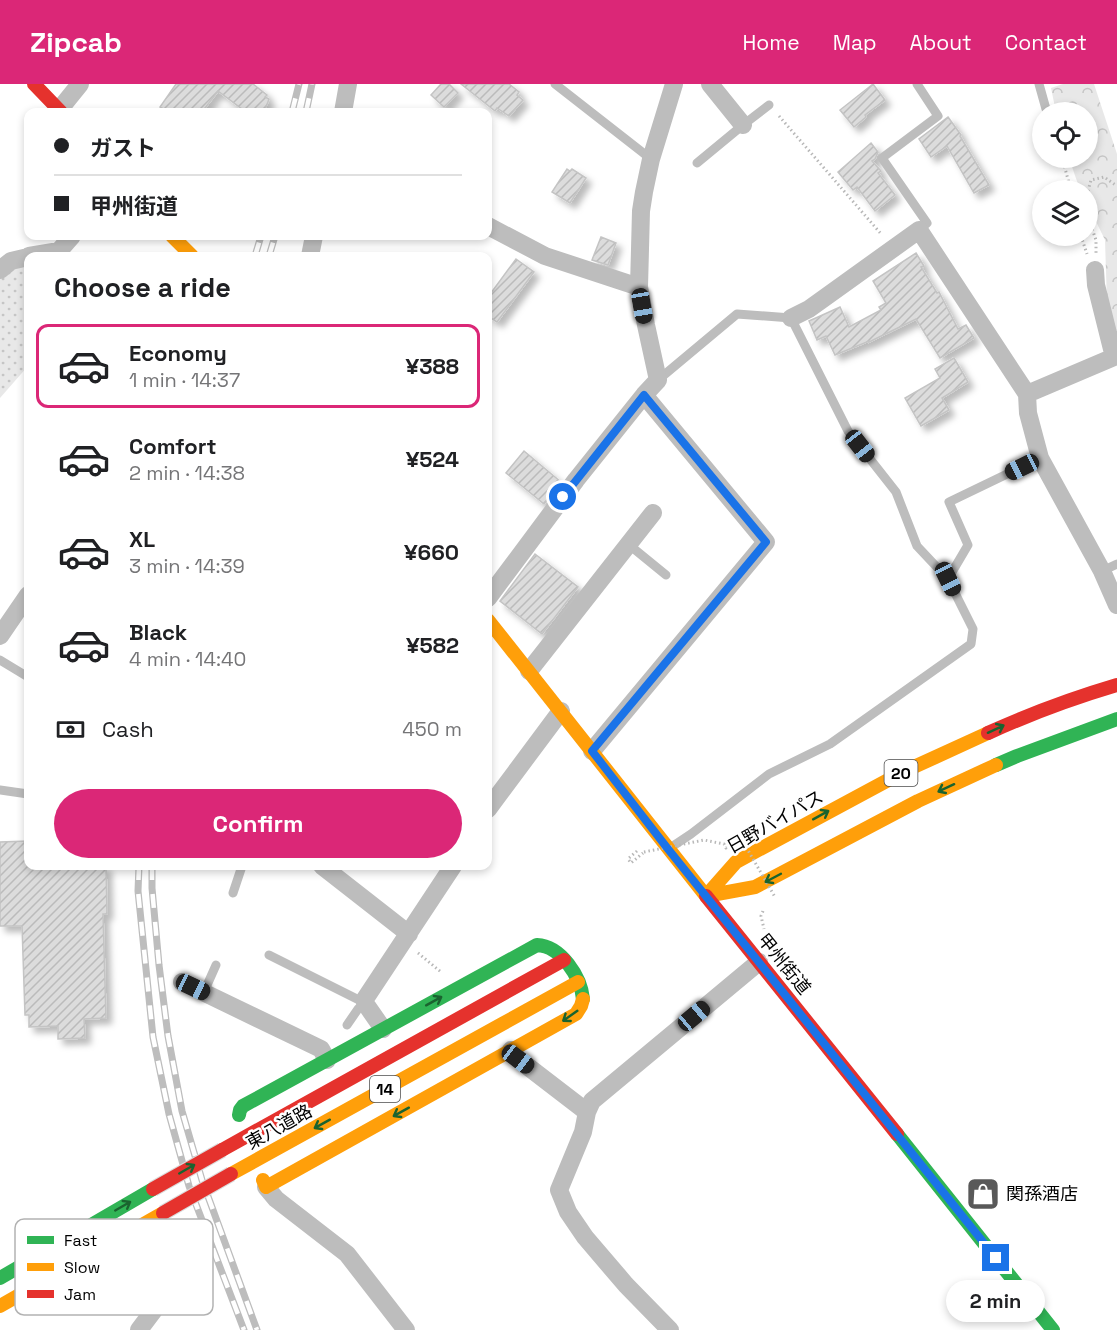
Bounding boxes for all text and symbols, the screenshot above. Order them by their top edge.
text: Zipcab [30,24,122,60]
text: Home [742,29,800,56]
text: Map [833,29,877,56]
text: About [910,29,972,56]
text: Contact [1005,29,1087,56]
map controls [1032,102,1098,246]
button: locate [1032,102,1098,168]
text: ガスト [90,134,156,162]
button: layers [1032,180,1098,246]
text: 甲州街道 [90,192,178,220]
text: Choose a ride [54,270,231,305]
car [630,287,654,325]
icon: car [57,339,111,393]
text: Economy [129,339,227,367]
text: ¥388 [406,352,459,380]
text: 1 min · 14:37 [129,367,240,393]
car [842,426,878,466]
icon: car [57,432,111,486]
text: Comfort [129,432,217,460]
text: ¥524 [406,445,459,473]
car [1002,451,1042,483]
text: 2 min · 14:38 [129,460,245,486]
route start [549,483,576,510]
icon: car [57,525,111,579]
text: XL [129,525,155,553]
text: ¥660 [404,538,459,566]
text: 3 min · 14:39 [129,553,245,579]
car [932,559,964,599]
icon: car [57,618,111,672]
text: Black [129,618,187,646]
text: ¥582 [406,631,459,659]
text: 4 min · 14:40 [129,646,246,672]
icon: cash [54,713,87,746]
text: Cash [102,715,154,743]
text: 450 m [402,716,462,742]
one-way arrow [986,723,1005,734]
road number: 20 [884,760,918,786]
one-way arrow [937,784,955,795]
street label: 日野バイパス [722,785,827,858]
button: Confirm [54,789,462,858]
one-way arrow [812,809,829,821]
one-way arrow [765,872,782,884]
street label: 甲州街道 [753,928,816,999]
car [173,971,213,1003]
one-way arrow [425,995,442,1007]
car [674,998,714,1034]
one-way arrow [563,1010,579,1022]
car [498,1041,538,1077]
road number: 14 [370,1076,400,1102]
street label: 東八道路 [242,1099,316,1154]
one-way arrow [393,1106,410,1118]
one-way arrow [314,1118,331,1130]
one-way arrow [179,1163,196,1175]
shop icon: 関孫酒店 [965,1176,1001,1212]
place label: 関孫酒店 [1006,1182,1078,1205]
one-way arrow [114,1200,131,1212]
legend [15,1219,213,1315]
text: Fast [64,1230,97,1251]
route end [982,1244,1009,1271]
text: Slow [64,1257,100,1278]
callout: 2 min [946,1279,1046,1321]
text: Jam [64,1284,96,1305]
text: 2 min [970,1288,1021,1314]

